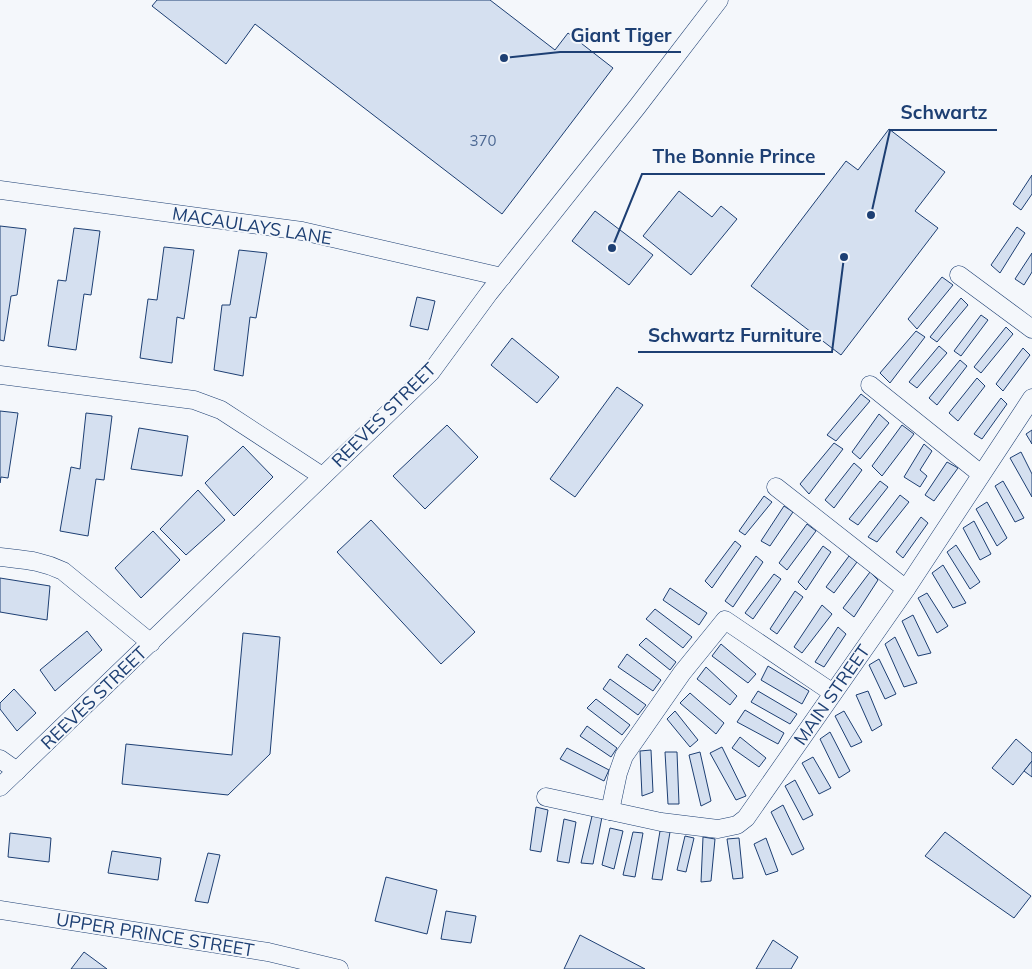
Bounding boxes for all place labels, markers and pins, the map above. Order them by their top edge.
callout: Giant Tiger [560,18,681,52]
callout: Schwartz [890,96,997,130]
callout: The Bonnie Prince [642,140,825,174]
callout: Schwartz Furniture [638,318,832,352]

